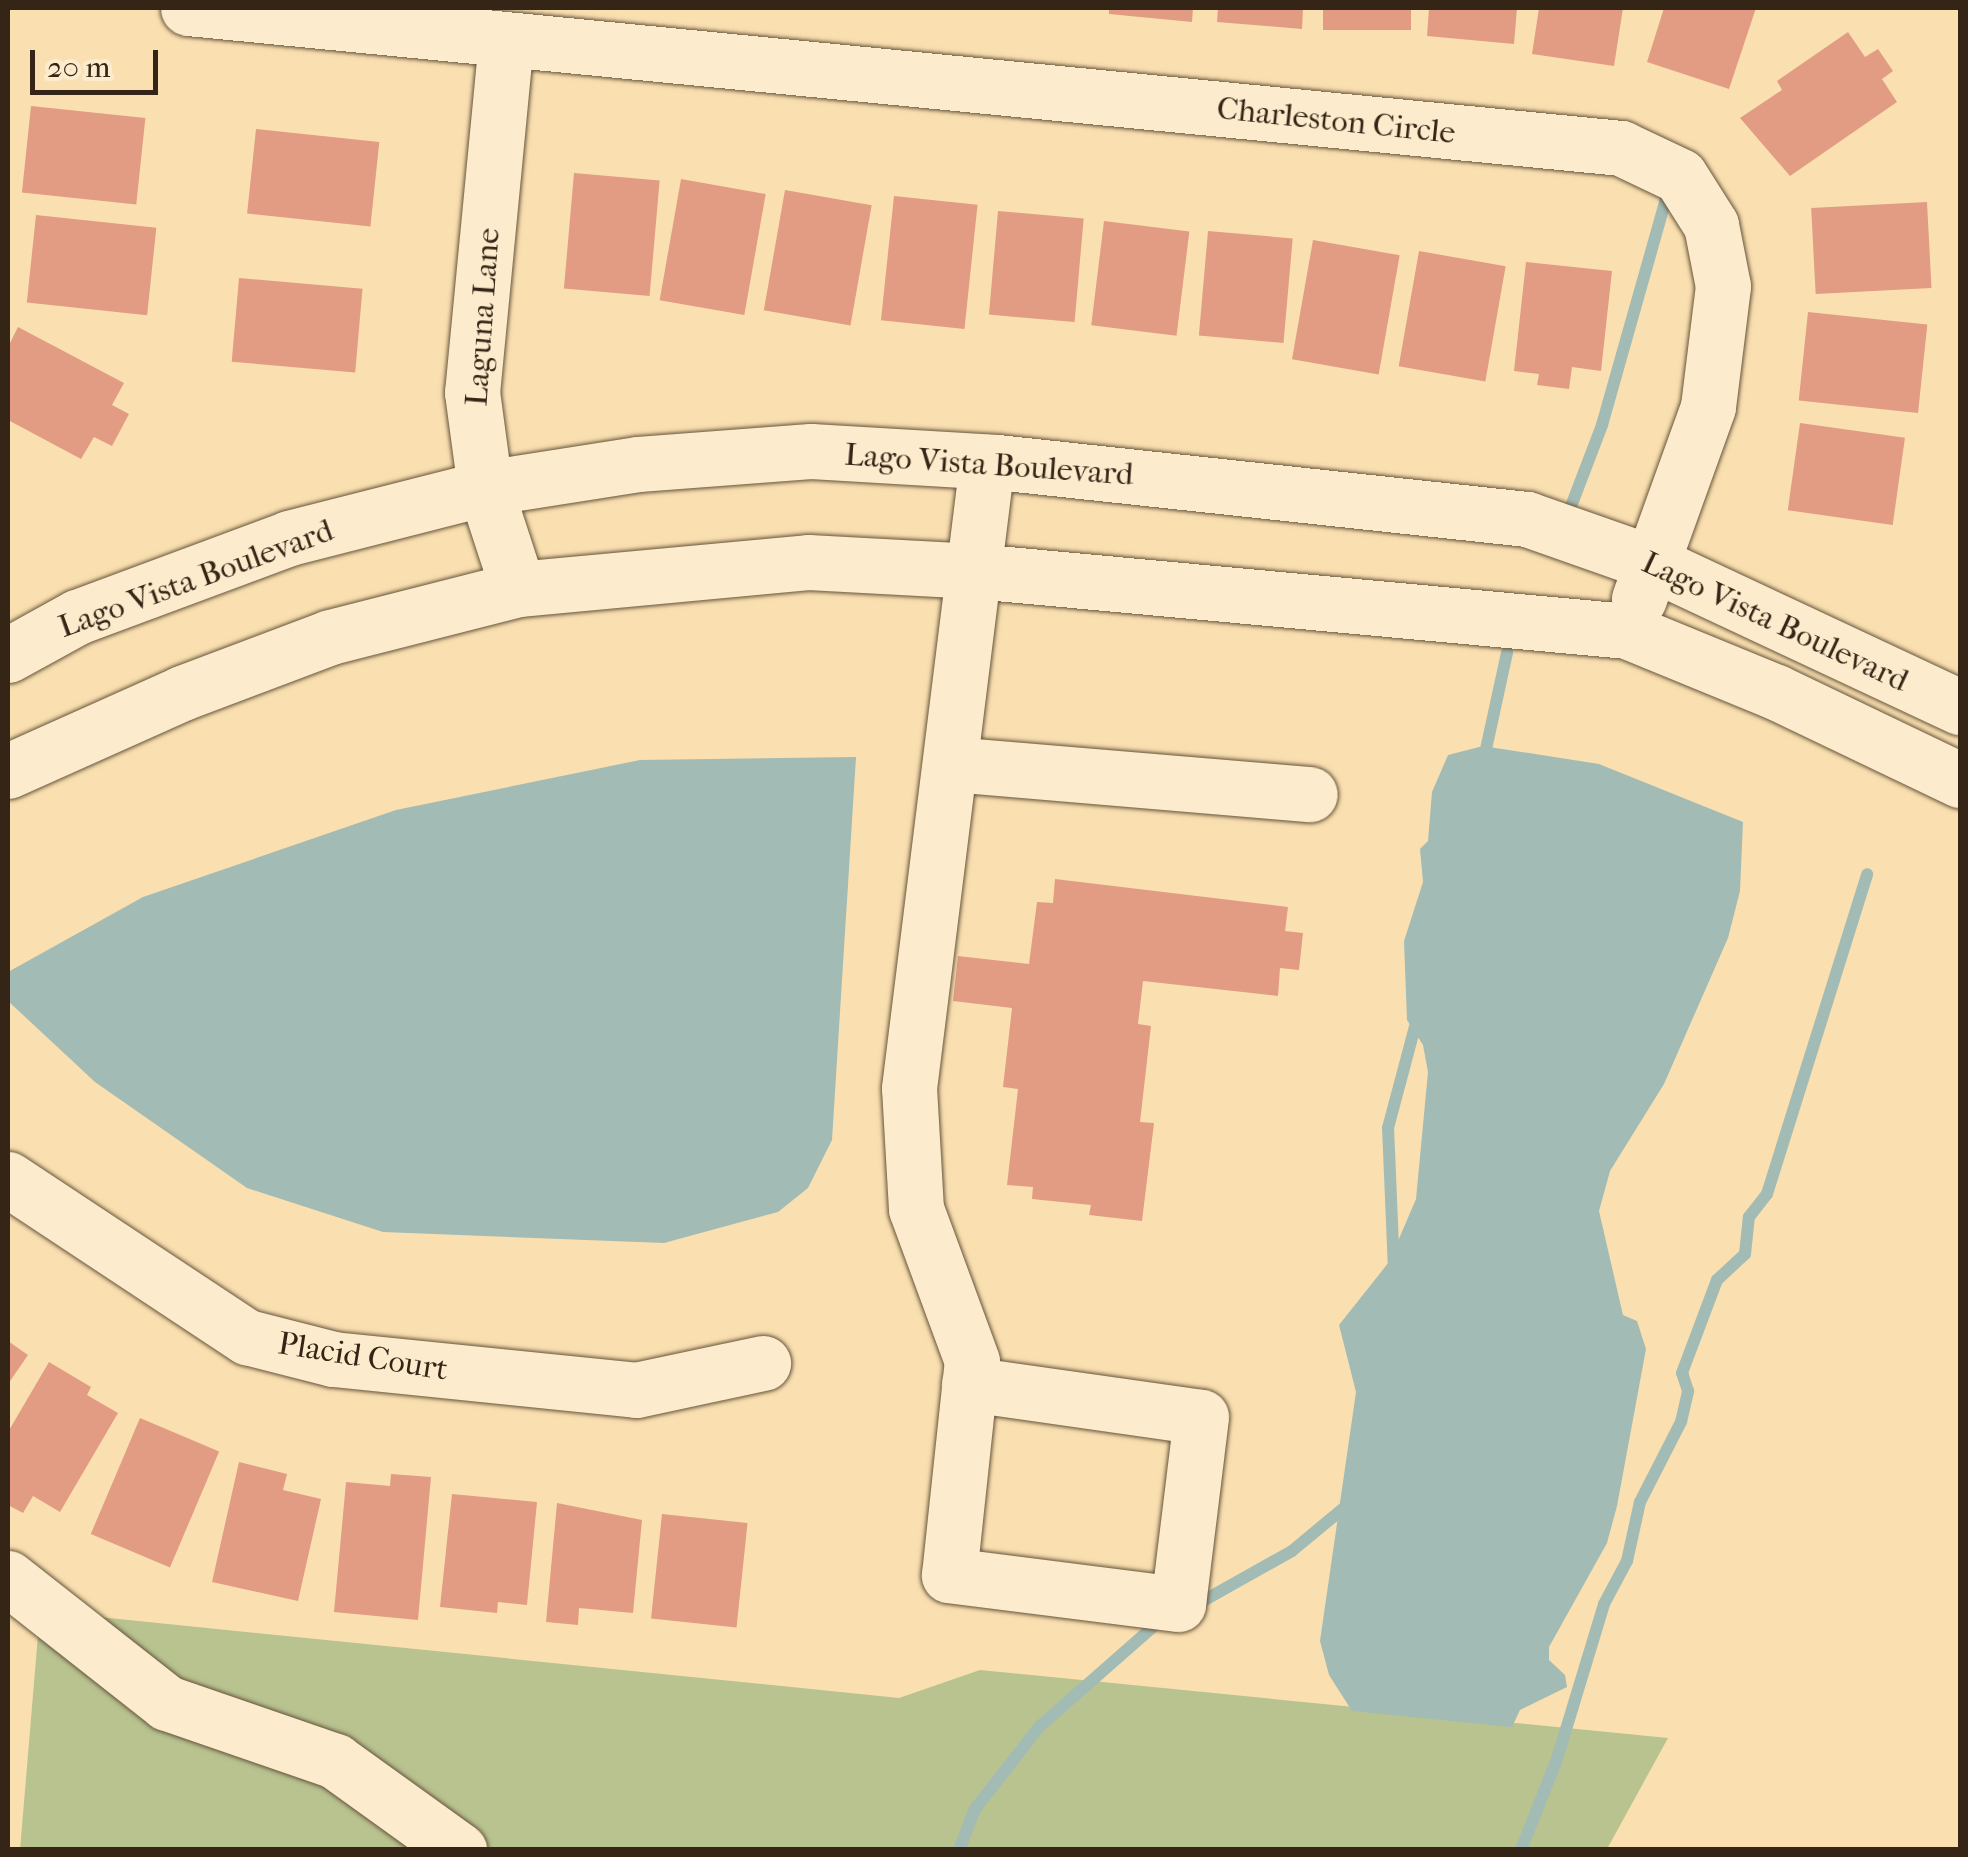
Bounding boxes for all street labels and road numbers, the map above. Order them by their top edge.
street label: Charleston Circle [1215,89,1457,153]
street label: Laguna Lane [458,227,508,407]
street label: Lago Vista Boulevard [843,436,1135,494]
street label: Lago Vista Boulevard [53,511,339,647]
street label: Lago Vista Boulevard [1636,543,1914,701]
street label: Placid Court [275,1325,451,1389]

